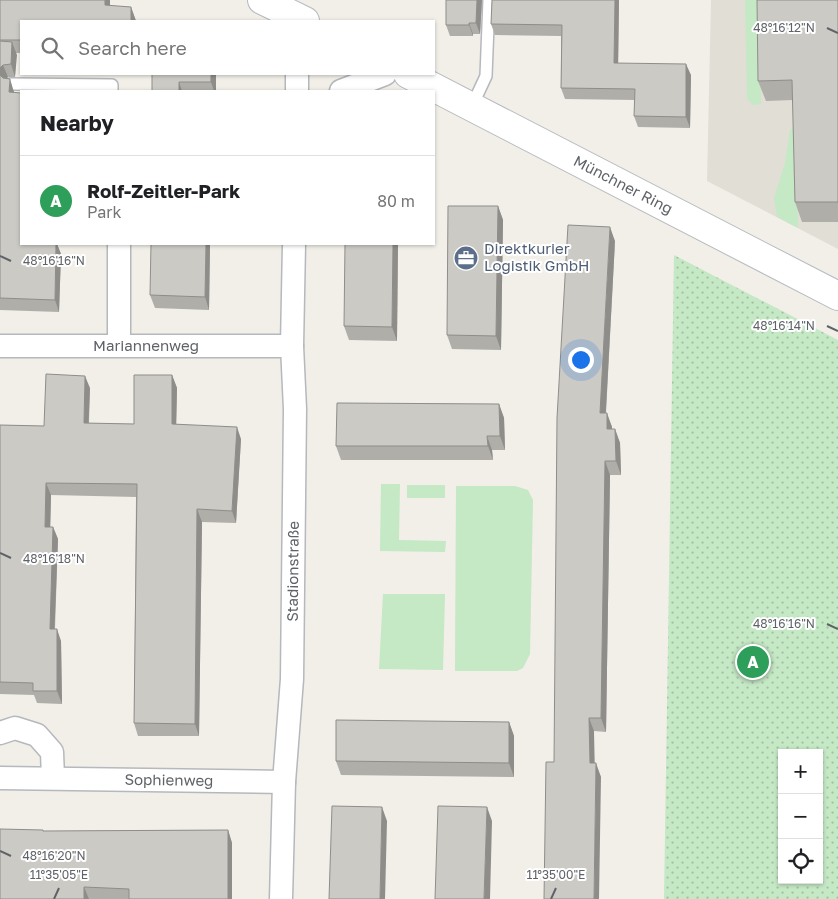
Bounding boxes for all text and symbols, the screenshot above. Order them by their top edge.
search box [20,20,435,75]
text: 48°16'12"N [753,20,815,35]
icon: search [38,34,66,62]
text: Search here [78,36,187,59]
text: Nearby [40,110,114,136]
street label: Münchner Ring [571,151,676,217]
text: Rolf-Zeitler-Park [87,179,240,202]
text: A [50,191,62,211]
text: 80 m [377,191,415,211]
text: Park [87,202,122,222]
place label: Direktkurier Logistik GmbH [484,239,589,274]
office icon: Direktkurier Logistik GmbH [453,245,479,271]
text: 48°16'16"N [23,253,85,268]
text: 48°16'14"N [753,318,815,333]
street label: Mariannenweg [93,336,199,354]
your location [568,347,594,373]
street label: Stadionstraße [283,521,302,622]
text: 48°16'18"N [23,551,85,566]
text: 48°16'16"N [753,616,815,631]
pin: A [737,643,769,681]
map controls [778,749,823,884]
button: + [778,749,823,794]
street label: Sophienweg [124,770,214,789]
button: − [778,794,823,839]
button: locate [778,839,823,884]
text: 48°16'20"N [22,848,86,863]
text: 11°35'05"E [30,867,88,882]
text: 11°35'00"E [527,867,585,882]

